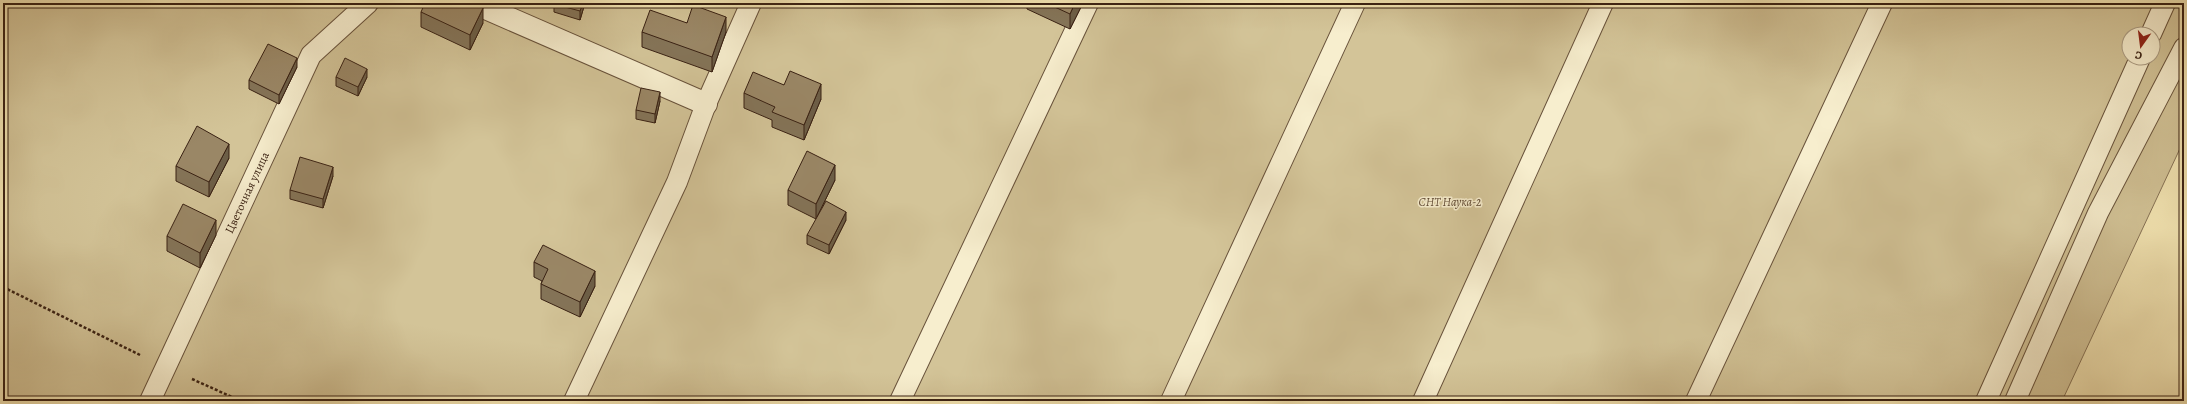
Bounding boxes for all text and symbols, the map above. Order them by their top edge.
north arrow [2121,26,2161,66]
text: С [2133,47,2144,63]
street label: Цветочная улица [221,149,273,236]
park label: СНТ Наука-2 [1419,194,1482,210]

